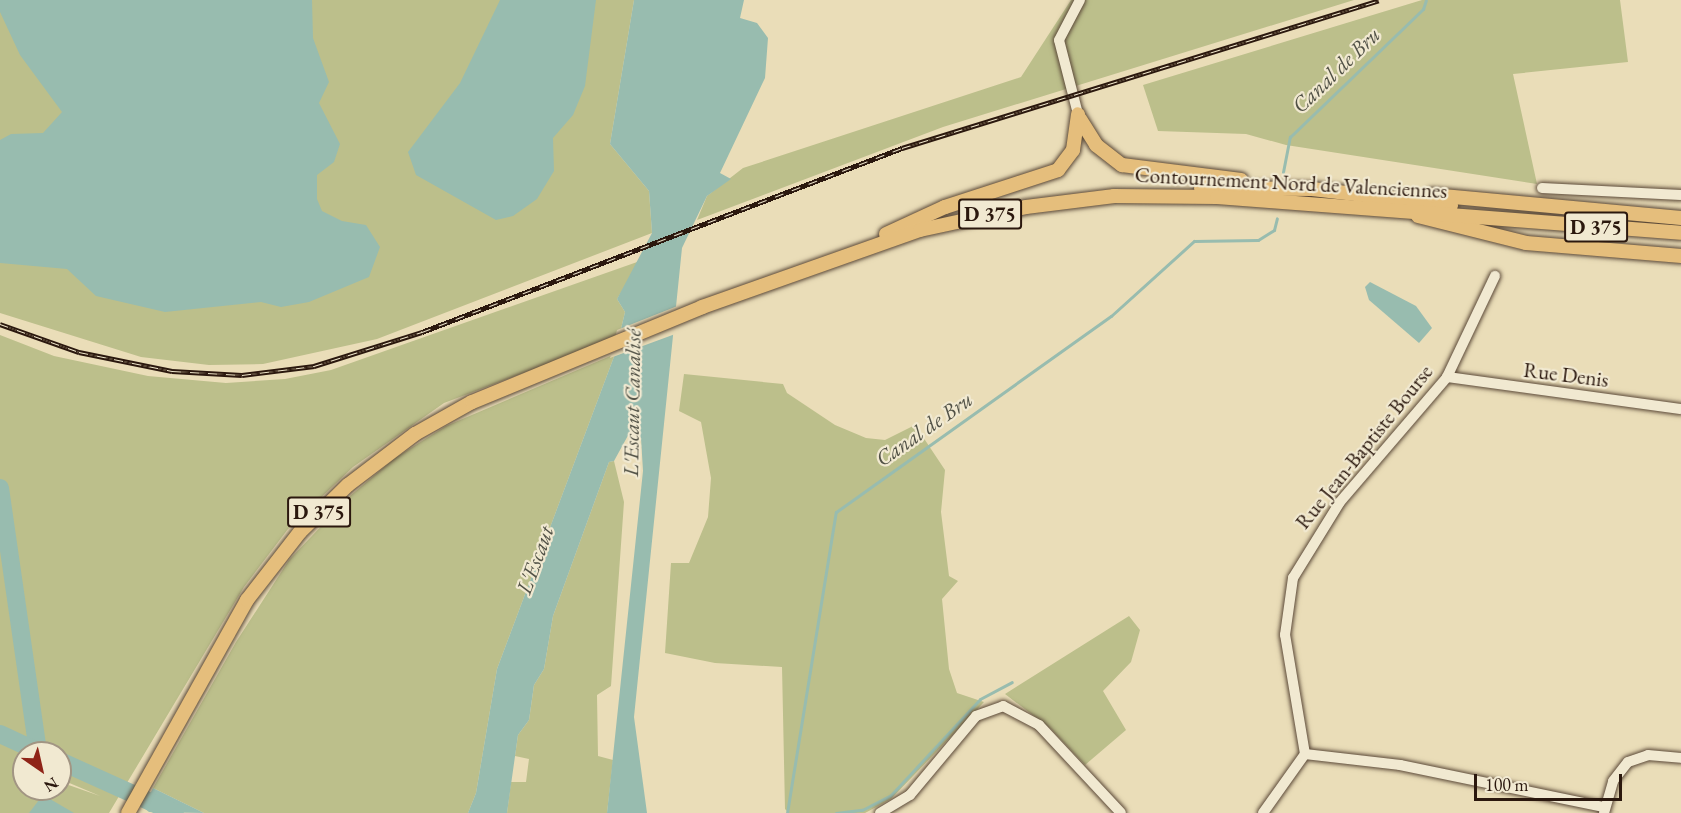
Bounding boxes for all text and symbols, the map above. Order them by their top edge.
water label: Canal de Bru [1286,22,1386,118]
street label: Contournement Nord de Valenciennes [1134,162,1448,204]
road number: D 375 [957,197,1023,231]
road number: D 375 [1563,210,1629,244]
water label: L'Escaut Canalisé [618,329,646,477]
street label: Rue Denis [1522,357,1610,393]
street label: Rue Jean-Baptiste Bourse [1290,360,1438,534]
water label: Canal de Bru [870,386,978,472]
road number: D 375 [286,495,352,529]
water label: L'Escaut [510,522,560,598]
north arrow [12,741,72,801]
scale bar [1477,762,1626,800]
text: N [40,772,62,797]
text: 100 m [1485,773,1529,796]

